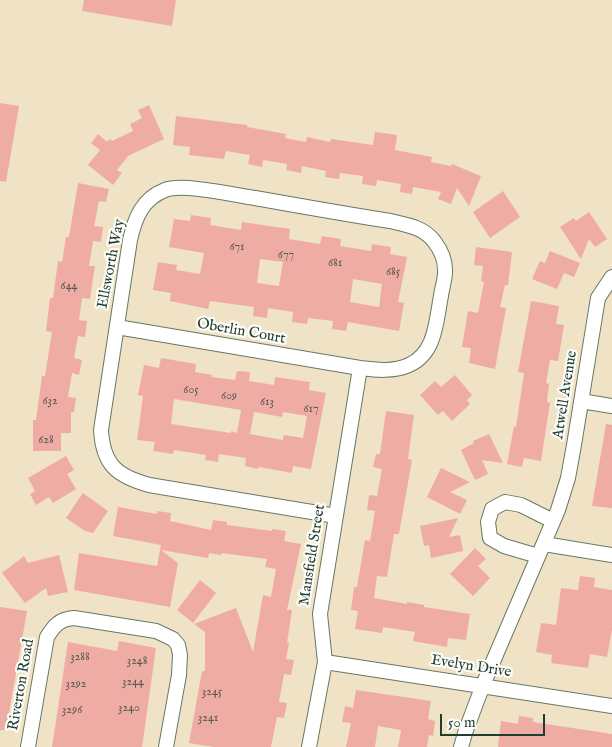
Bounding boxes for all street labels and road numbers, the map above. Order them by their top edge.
street label: Ellsworth Way [95,218,129,310]
street label: Oberlin Court [195,315,287,349]
street label: Atwell Avenue [550,349,582,441]
street label: Mansfield Street [296,503,330,607]
street label: Riverton Road [5,638,39,732]
street label: Evelyn Drive [429,652,513,682]

